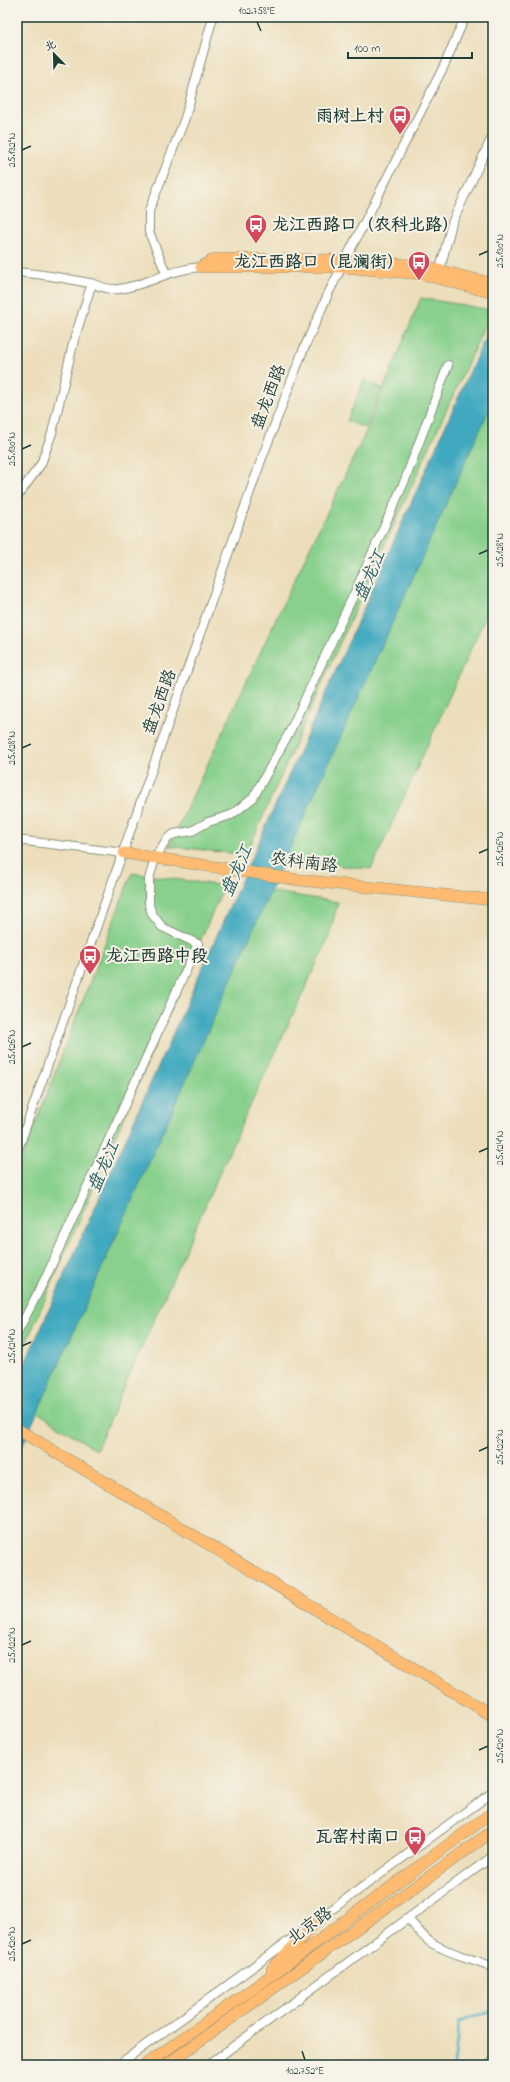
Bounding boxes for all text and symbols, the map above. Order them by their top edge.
text: 102.758°E [239,4,275,19]
north arrow [34,34,74,74]
scale bar [348,34,472,60]
text: 北 [42,36,59,55]
text: 100 m [354,40,381,58]
bus stop icon: 雨树上村 [387,103,413,136]
place label: 雨树上村 [316,104,384,129]
text: 25.132°N [5,133,20,167]
bus stop icon: 龙江西路口（农科北路） [243,212,269,245]
place label: 龙江西路口（农科北路） [272,213,459,238]
text: 25.130°N [493,234,508,268]
bus stop icon: 龙江西路口（昆澜街） [406,249,432,282]
place label: 龙江西路口（昆澜街） [234,250,404,275]
street label: 盘龙西路 [245,361,293,433]
text: 25.130°N [5,432,20,466]
text: 25.128°N [493,533,508,567]
water label: 盘龙江 [348,545,394,606]
street label: 盘龙西路 [137,666,183,738]
text: 25.128°N [5,731,20,765]
text: 25.126°N [493,831,508,866]
water label: 盘龙江 [215,840,261,901]
street label: 农科南路 [269,846,339,880]
bus stop icon: 龙江西路中段 [77,943,103,976]
place label: 龙江西路中段 [106,944,208,969]
text: 25.126°N [5,1029,20,1064]
text: 25.124°N [493,1131,508,1165]
water label: 盘龙江 [82,1136,128,1197]
text: 25.124°N [5,1329,20,1363]
text: 25.122°N [493,1429,508,1465]
text: 25.122°N [5,1627,20,1663]
text: 25.120°N [493,1728,508,1763]
bus stop icon: 瓦窑村南口 [402,1824,428,1857]
place label: 瓦窑村南口 [315,1825,400,1850]
street label: 北京路 [282,1901,338,1951]
text: 25.120°N [5,1926,20,1961]
text: 102.752°E [286,2064,324,2079]

